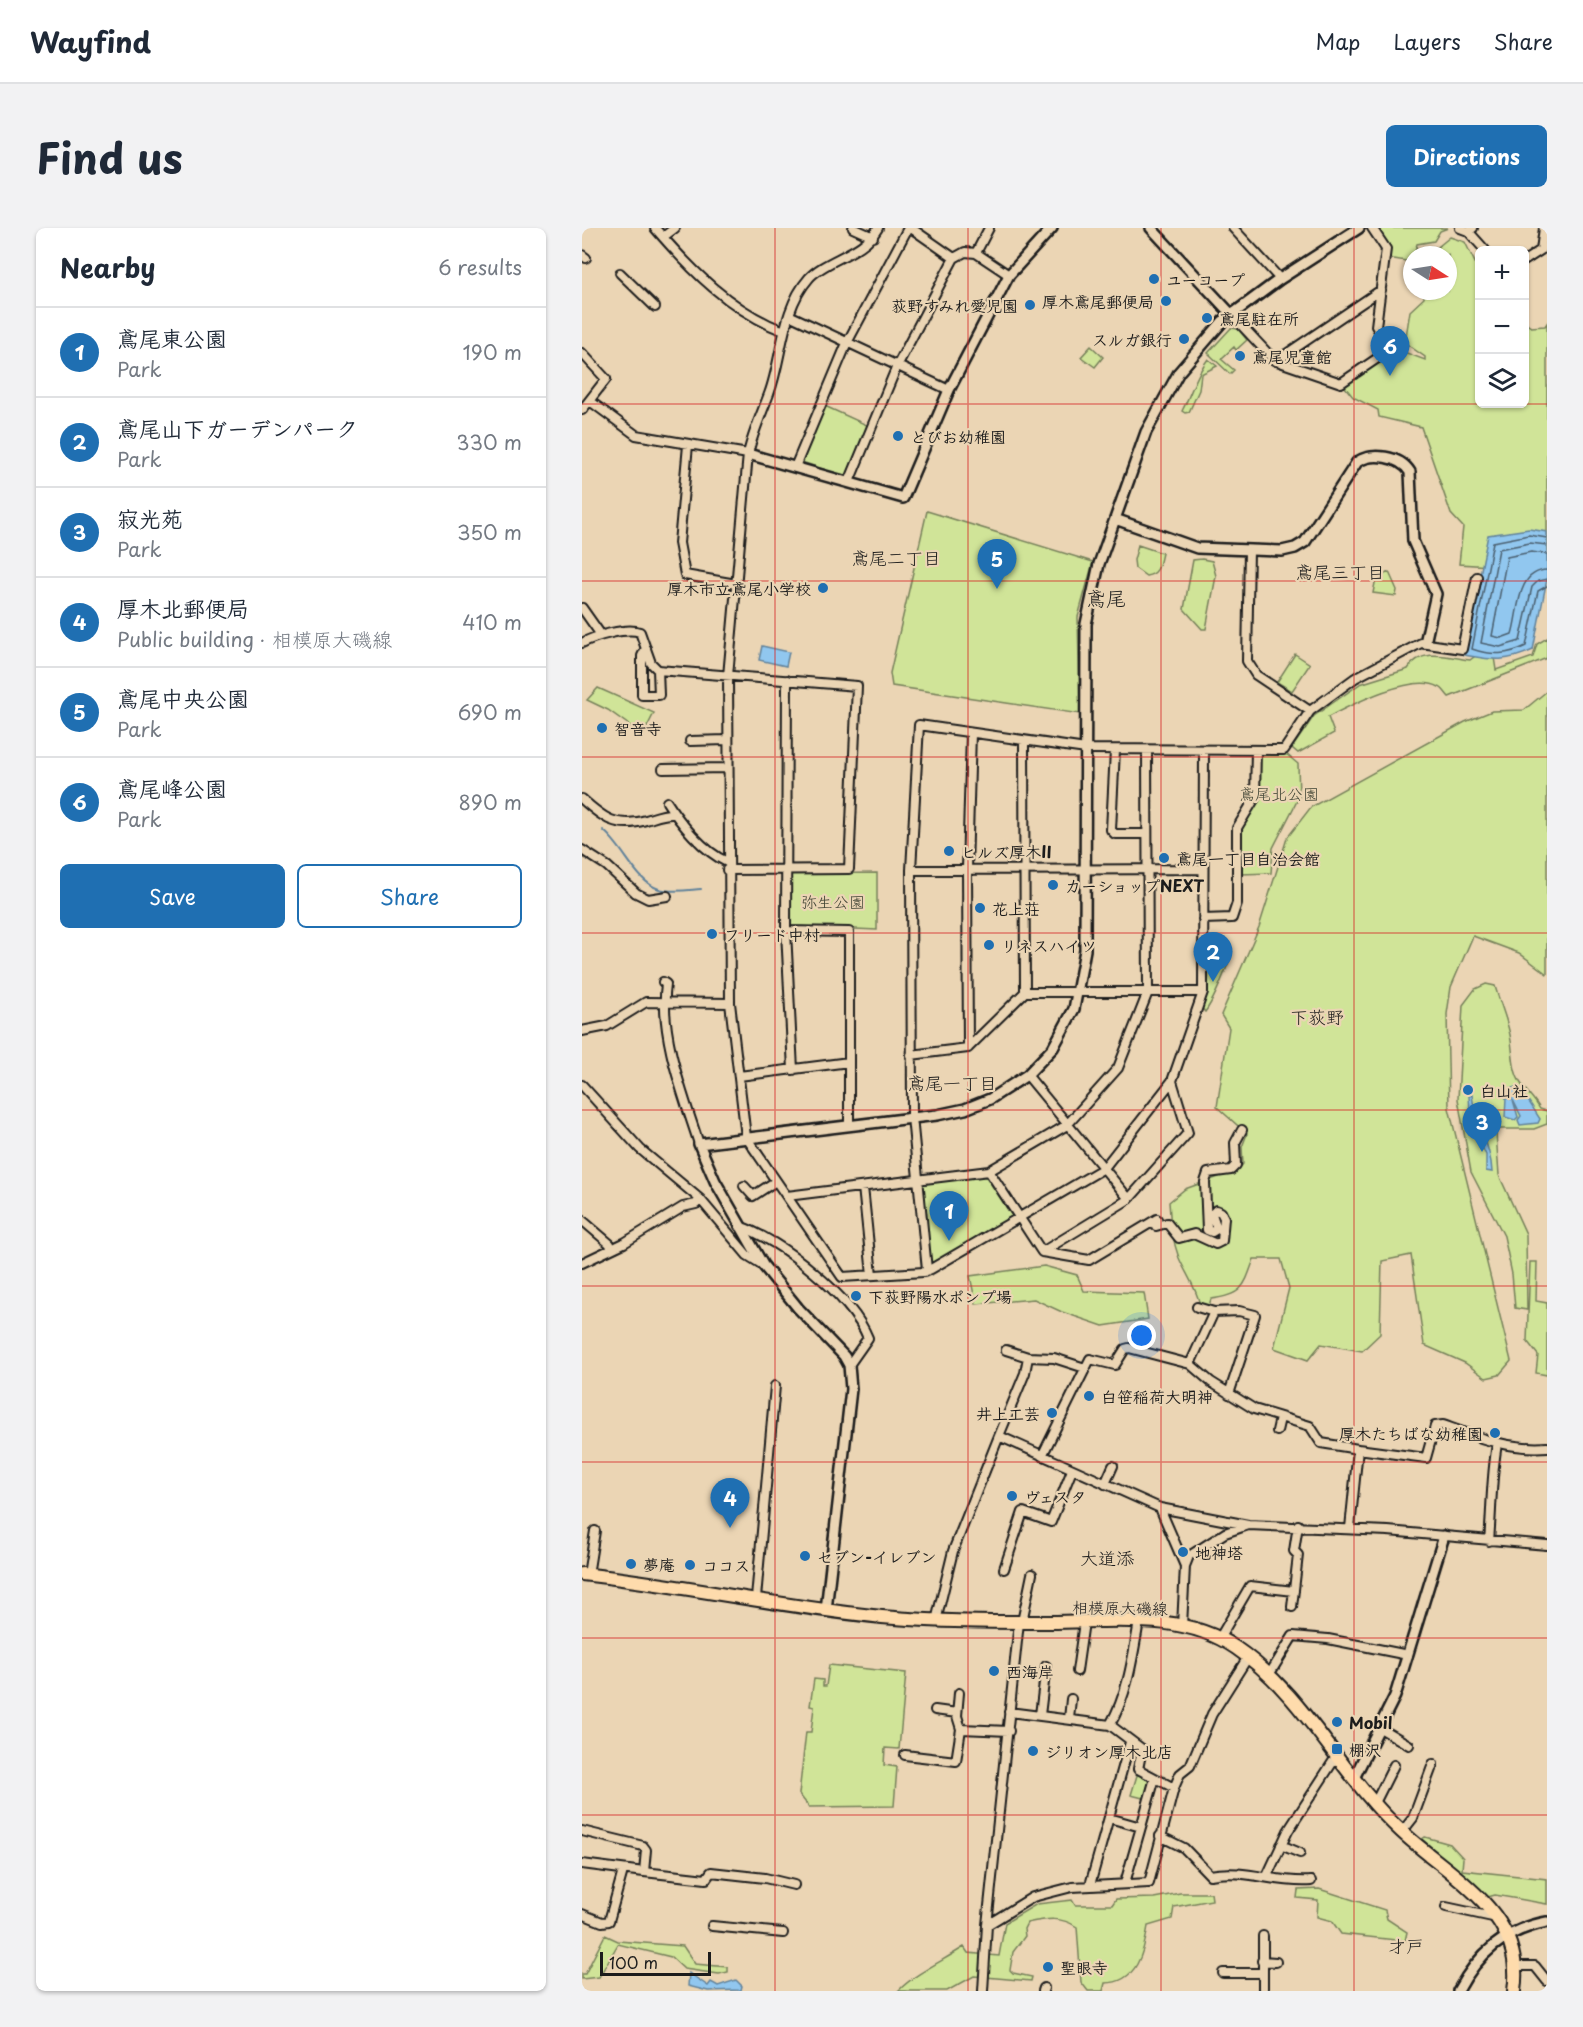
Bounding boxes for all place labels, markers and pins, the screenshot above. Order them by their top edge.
place label: ユーコープ [1166,267,1245,291]
marker: ユーコープ [1147,272,1161,286]
place label: 厚木鳶尾郵便局 [1042,289,1154,313]
place label: 荻野すみれ愛児園 [891,293,1018,317]
marker: 厚木鳶尾郵便局 [1159,294,1173,308]
marker: 荻野すみれ愛児園 [1023,298,1037,312]
place label: 鳶尾駐在所 [1219,306,1299,330]
marker: 鳶尾駐在所 [1200,311,1214,325]
pin: 6 [1370,326,1410,376]
place label: スルガ銀行 [1092,327,1172,351]
marker: スルガ銀行 [1177,332,1191,346]
place label: 鳶尾児童館 [1252,344,1332,368]
marker: 鳶尾児童館 [1233,349,1247,363]
place label: とびお幼稚園 [910,424,1006,448]
marker: とびお幼稚園 [891,429,905,443]
pin: 5 [978,540,1016,589]
place label: 厚木市立鳶尾小学校 [667,576,811,600]
marker: 厚木市立鳶尾小学校 [816,581,830,595]
place label: 智音寺 [614,716,662,740]
marker: 智音寺 [595,721,609,735]
place label: ヒルズ厚木II [961,839,1052,863]
marker: ヒルズ厚木II [942,844,956,858]
place label: 鳶尾一丁目自治会館 [1176,846,1320,870]
marker: 鳶尾一丁目自治会館 [1157,851,1171,865]
place label: カーショップNEXT [1065,873,1204,897]
marker: カーショップNEXT [1046,878,1060,892]
place label: 花上荘 [992,896,1040,920]
marker: 花上荘 [973,901,987,915]
place label: フリード中村 [724,922,820,946]
marker: フリード中村 [705,927,719,941]
pin: 2 [1194,932,1232,982]
place label: リネスハイツ [1001,933,1097,957]
marker: リネスハイツ [982,938,996,952]
place label: 白山社 [1480,1078,1528,1102]
marker: 白山社 [1461,1083,1475,1097]
pin: 3 [1462,1102,1502,1152]
pin: 1 [930,1192,968,1241]
place label: 下荻野陽水ポンプ場 [868,1284,1012,1308]
marker: 下荻野陽水ポンプ場 [849,1289,863,1303]
place label: 白笹稲荷大明神 [1101,1384,1213,1408]
marker: 白笹稲荷大明神 [1082,1389,1096,1403]
place label: 井上工芸 [976,1401,1040,1425]
marker: 井上工芸 [1045,1406,1059,1420]
place label: 厚木たちばな幼稚園 [1339,1421,1483,1445]
marker: 厚木たちばな幼稚園 [1488,1426,1502,1440]
pin: 4 [710,1478,750,1528]
place label: ヴェスタ [1024,1484,1086,1508]
marker: ヴェスタ [1005,1489,1019,1503]
place label: 地神塔 [1195,1540,1243,1564]
place label: セブン-イレブン [817,1544,936,1568]
marker: 地神塔 [1176,1545,1190,1559]
marker: セブン-イレブン [798,1549,812,1563]
place label: 夢庵 [643,1552,675,1576]
place label: ココス [702,1553,750,1577]
marker: 夢庵 [624,1557,638,1571]
marker: ココス [683,1558,697,1572]
place label: 西海岸 [1006,1659,1054,1683]
marker: 西海岸 [987,1664,1001,1678]
place label: Mobil [1349,1710,1392,1734]
marker: Mobil [1330,1715,1344,1729]
place label: 棚沢 [1349,1737,1381,1761]
place label: ジリオン厚木北店 [1045,1739,1173,1763]
marker: 棚沢 [1330,1742,1344,1756]
marker: ジリオン厚木北店 [1026,1744,1040,1758]
place label: 聖眼寺 [1060,1955,1108,1979]
marker: 聖眼寺 [1041,1960,1055,1974]

